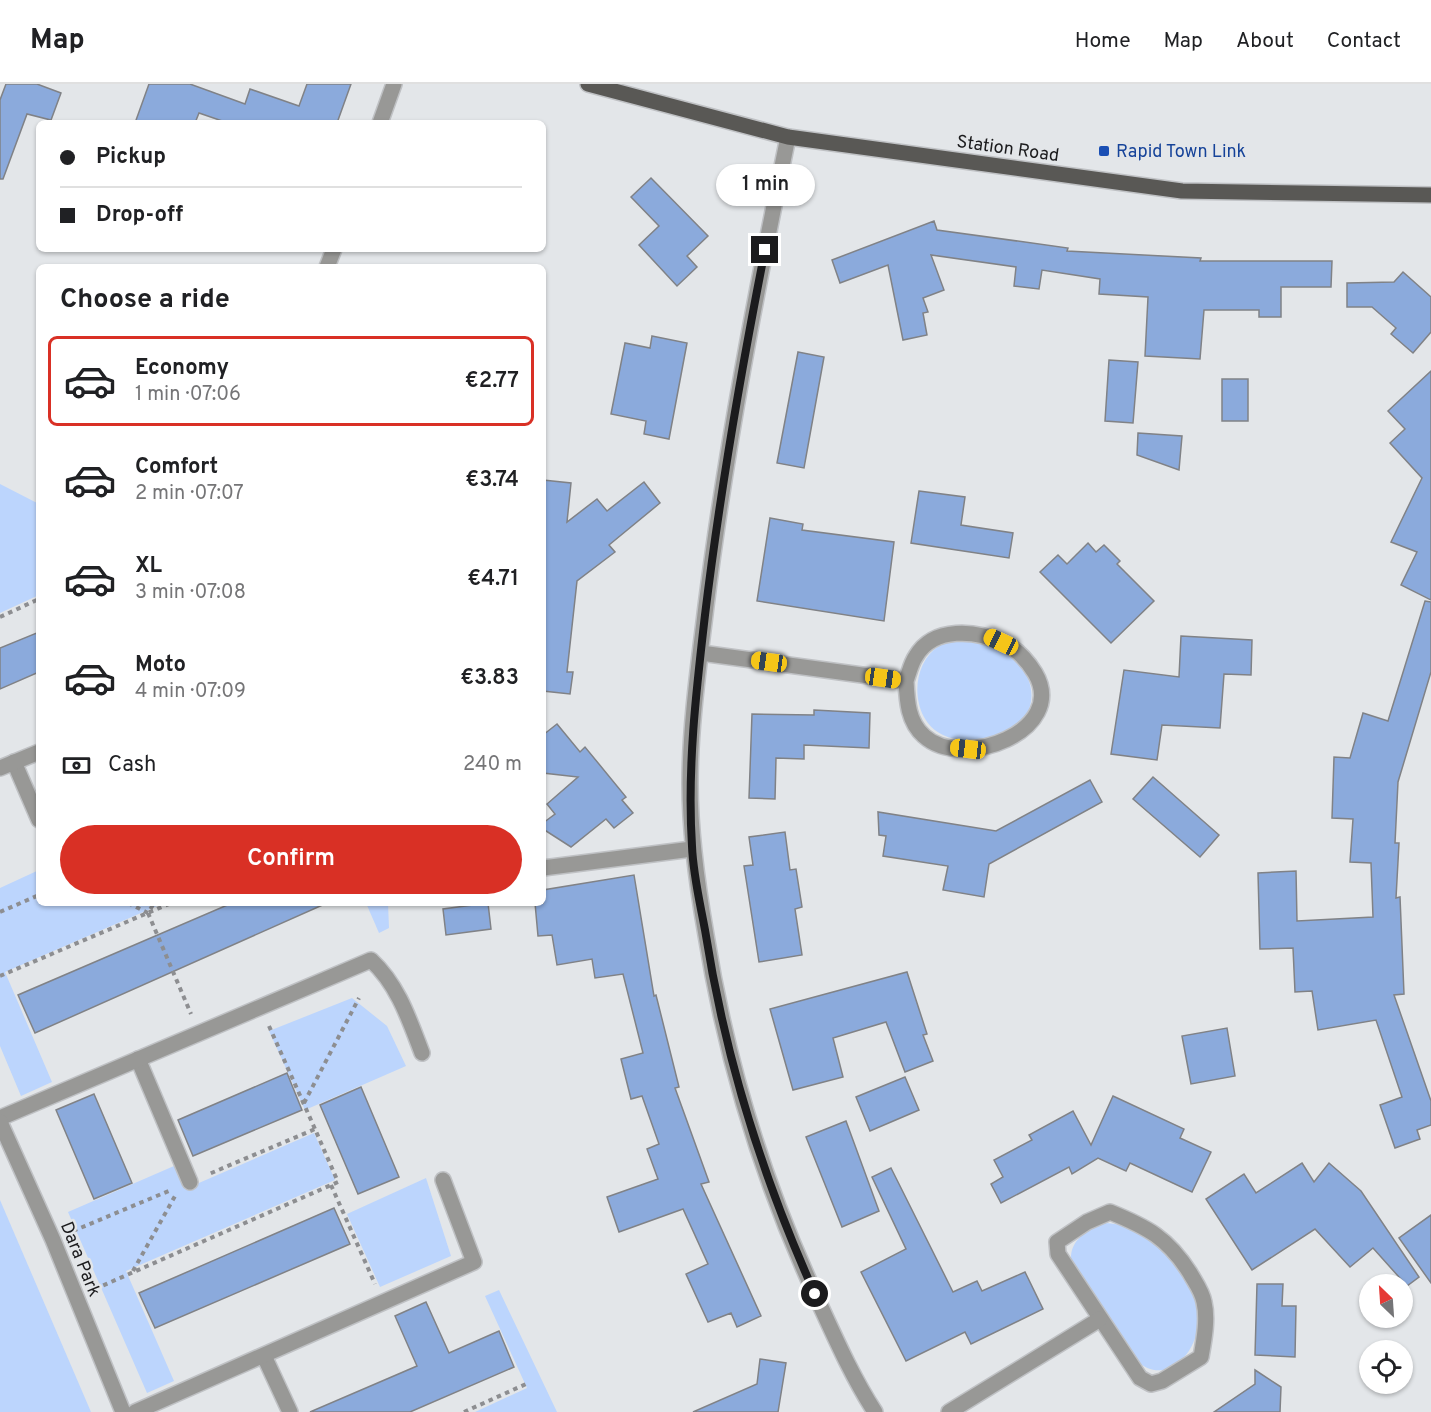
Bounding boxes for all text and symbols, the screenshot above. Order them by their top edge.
text: Map [30,23,85,59]
text: Home [1075,28,1131,55]
text: Map [1164,28,1203,55]
text: About [1236,28,1294,55]
text: Contact [1327,28,1401,55]
street label: Station Road [955,131,1061,168]
place label: Rapid Town Link [1116,141,1246,164]
text: Pickup [96,144,166,171]
marker: Rapid Town Link [1097,144,1111,158]
callout: 1 min [716,163,814,205]
text: 1 min [742,172,789,198]
text: Drop-off [96,202,183,229]
route end [751,236,778,263]
text: Choose a ride [60,283,230,317]
icon: car [63,354,117,408]
text: Economy [135,355,229,382]
text: €2.77 [465,368,519,395]
text: 1 min · 07:06 [135,382,241,408]
icon: car [63,453,117,507]
text: Comfort [135,454,218,481]
text: €3.74 [465,467,519,494]
text: 2 min · 07:07 [135,481,244,507]
icon: car [63,552,117,606]
text: XL [135,553,162,580]
text: €4.71 [467,566,519,593]
text: 3 min · 07:08 [135,580,246,606]
car [981,626,1021,658]
icon: car [63,651,117,705]
car [750,651,788,673]
text: Moto [135,652,186,679]
text: €3.83 [460,665,519,692]
car [864,667,902,689]
text: 4 min · 07:09 [135,679,246,705]
car [949,738,987,760]
icon: cash [60,749,93,782]
text: Cash [108,752,157,779]
text: 240 m [463,752,522,778]
button: Confirm [60,825,522,894]
street label: Dara Park [54,1219,105,1301]
north arrow [1359,1274,1413,1328]
map controls [1359,1274,1413,1394]
route start [801,1280,828,1307]
button: locate [1359,1340,1413,1394]

